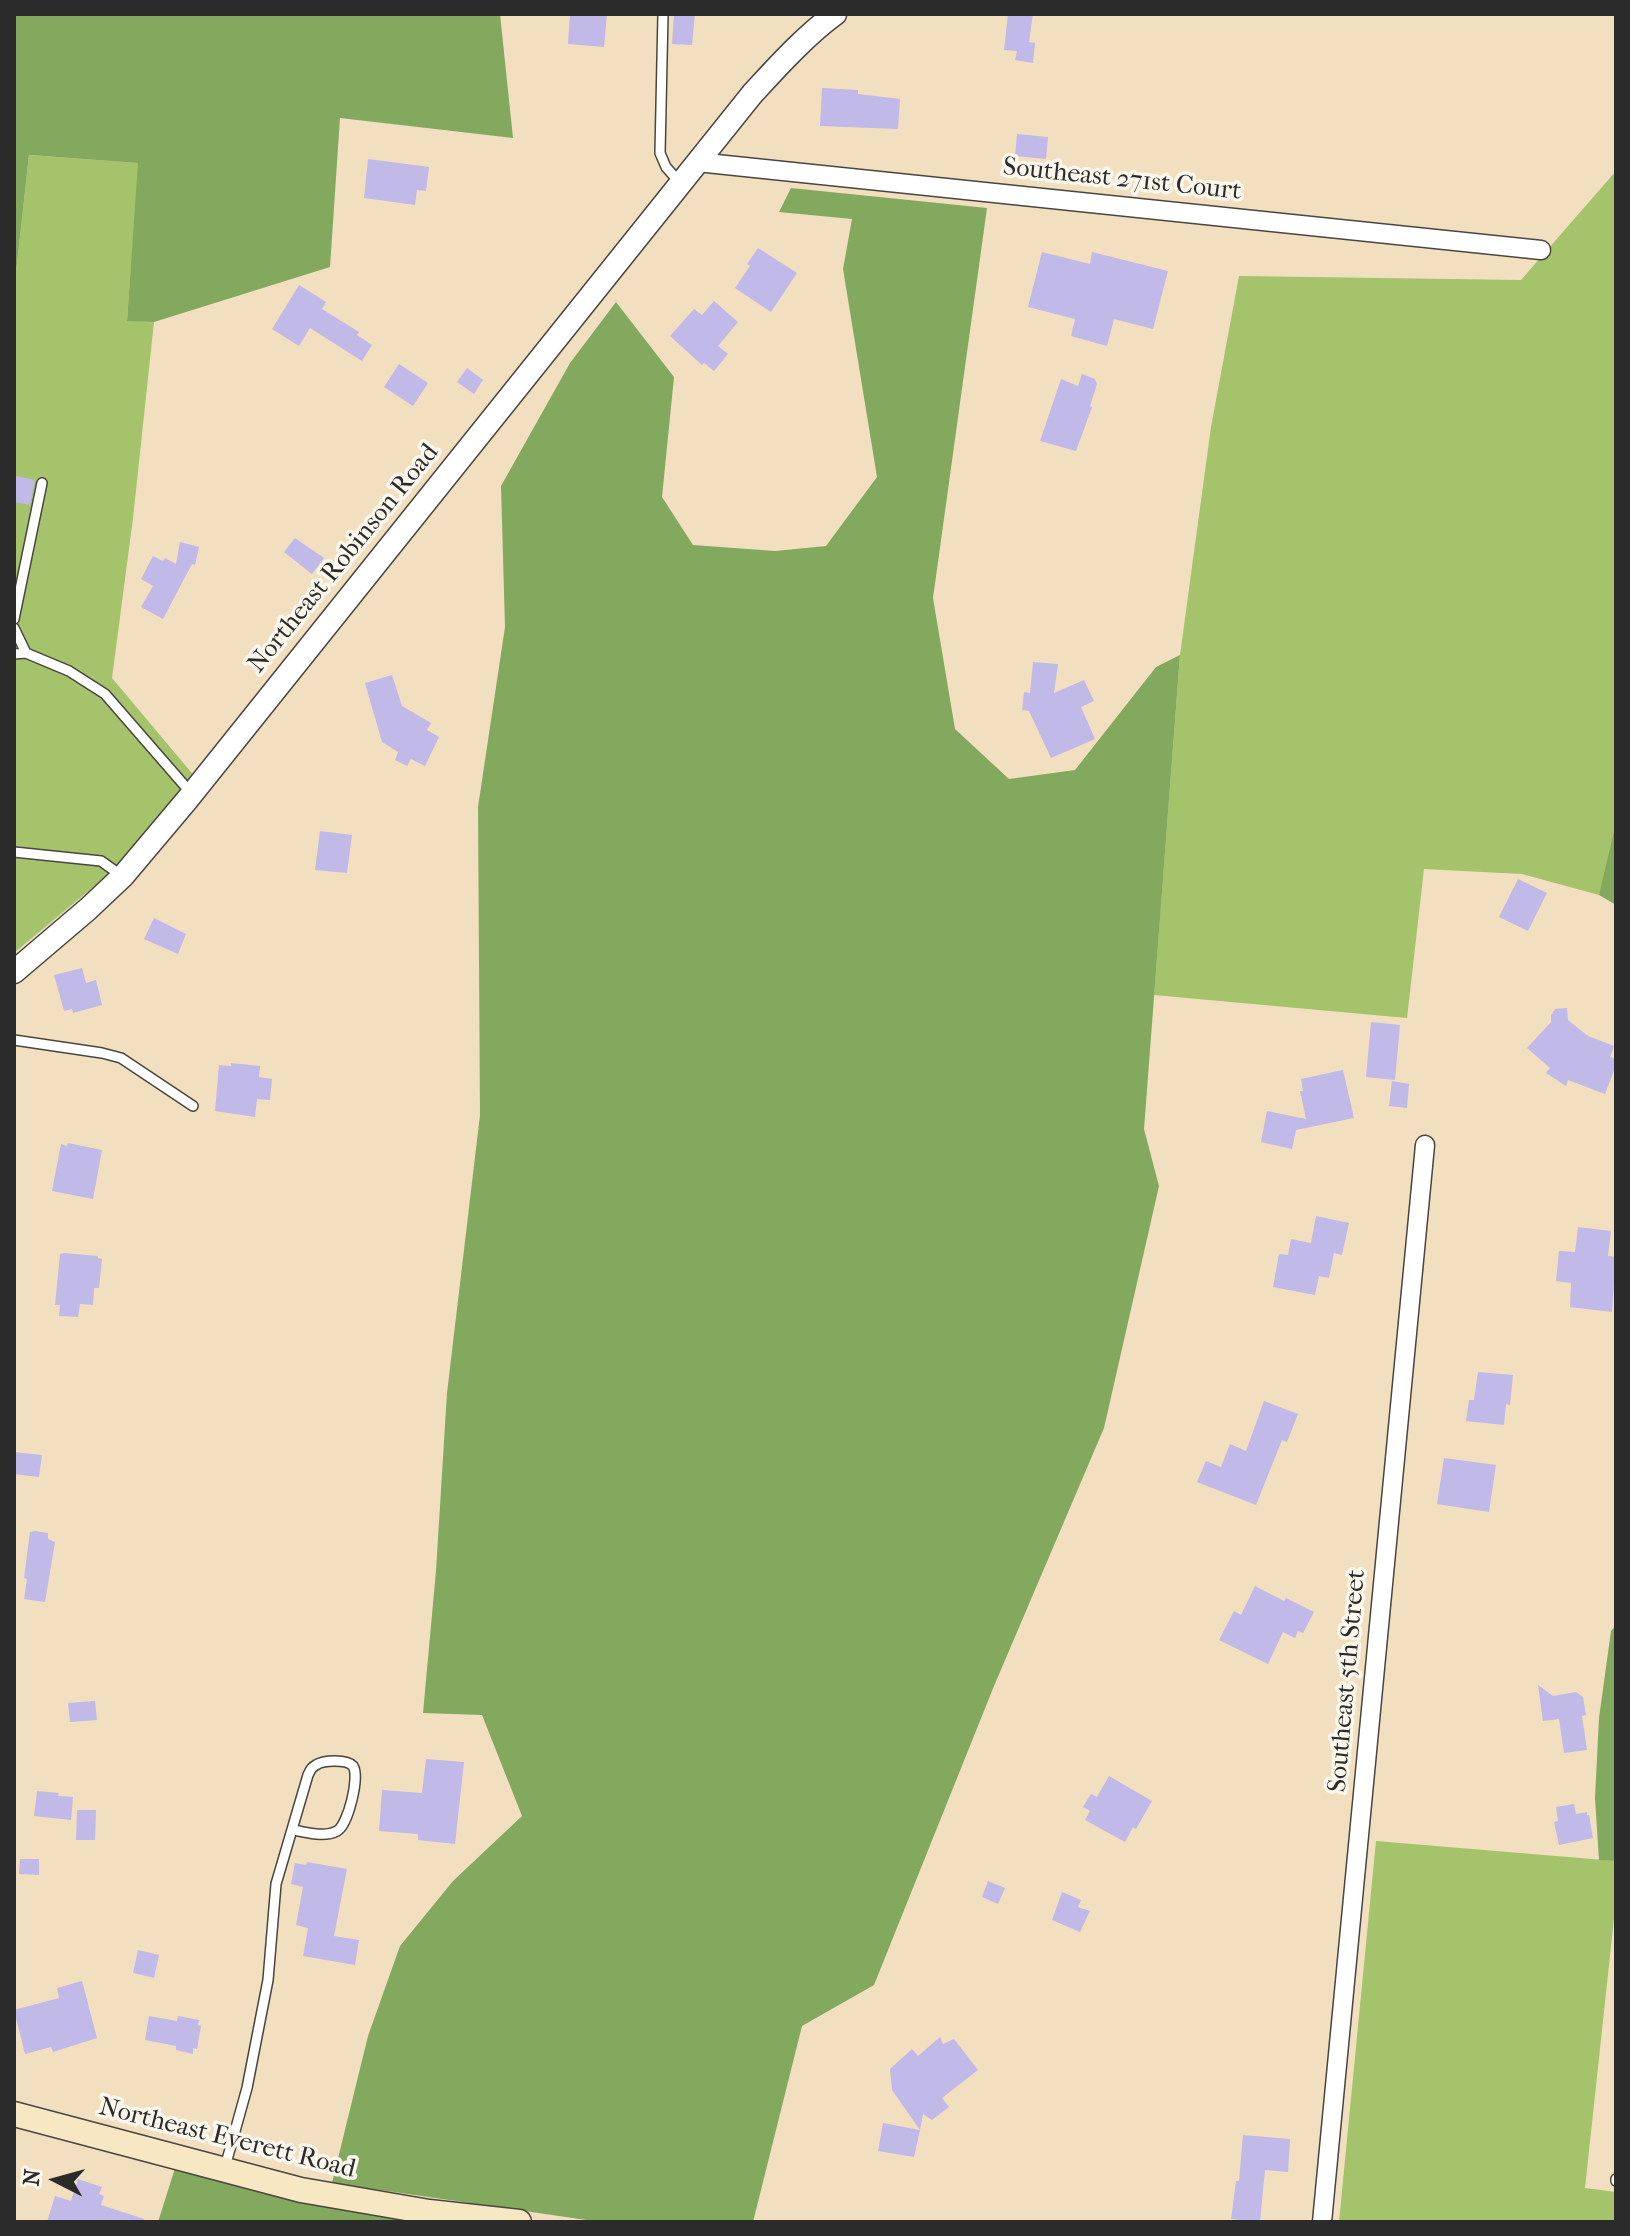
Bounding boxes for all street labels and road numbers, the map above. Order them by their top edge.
street label: Southeast 271st Court [1001,152,1243,208]
street label: Northeast Robinson Road [242,438,446,680]
street label: Southeast 5th Street [1323,1568,1373,1794]
street label: Northeast Everett Road [96,2092,358,2186]

